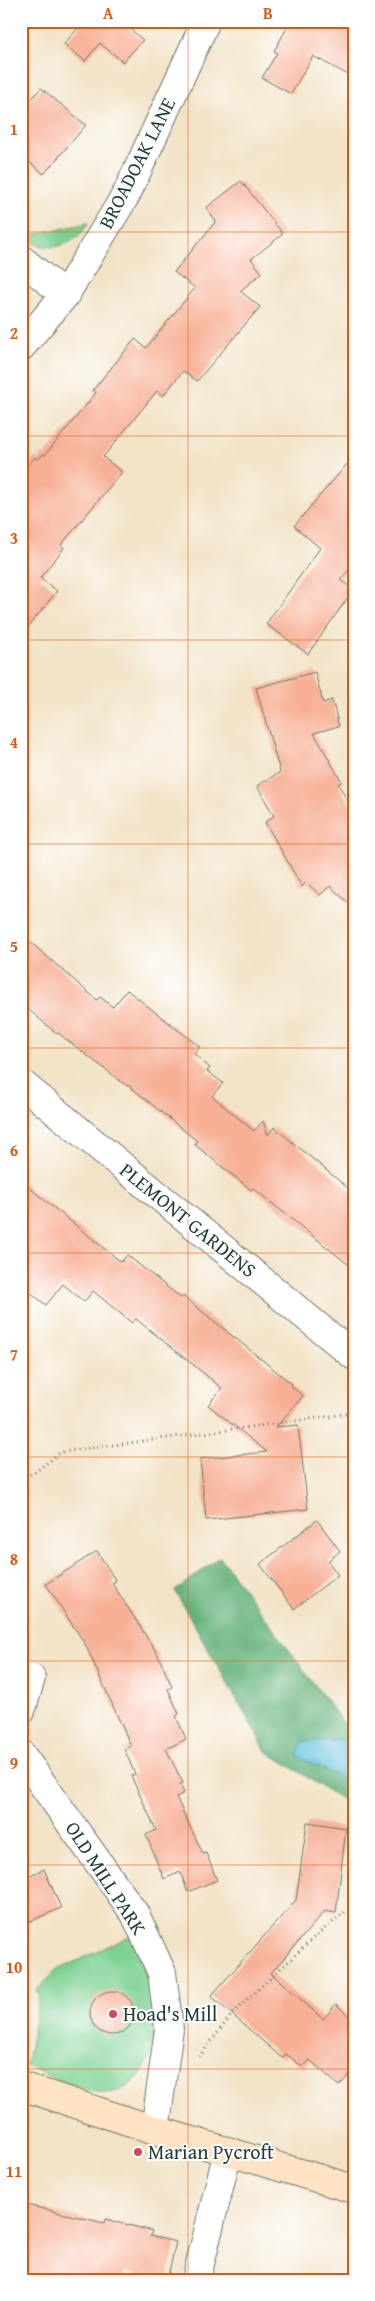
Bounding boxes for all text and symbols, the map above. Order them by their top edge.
text: A [103,1,114,25]
text: B [263,1,273,25]
street label: BROADOAK LANE [91,92,182,233]
text: 1 [10,117,18,141]
text: 2 [10,321,18,345]
text: 3 [10,526,18,550]
text: 4 [10,730,18,754]
text: 5 [10,934,18,958]
text: 6 [10,1138,18,1162]
street label: PLEMONT GARDENS [114,1155,263,1284]
text: 7 [10,1342,18,1366]
text: 8 [10,1547,18,1571]
text: 9 [10,1751,18,1775]
street label: OLD MILL PARK [59,1815,154,1940]
text: 10 [6,1955,22,1979]
place label: Hoad's Mill [123,1999,218,2028]
marker: Hoad's Mill [107,2008,119,2020]
place label: Marian Pycroft [148,2137,274,2166]
marker: Marian Pycroft [132,2146,144,2158]
text: 11 [6,2159,22,2183]

